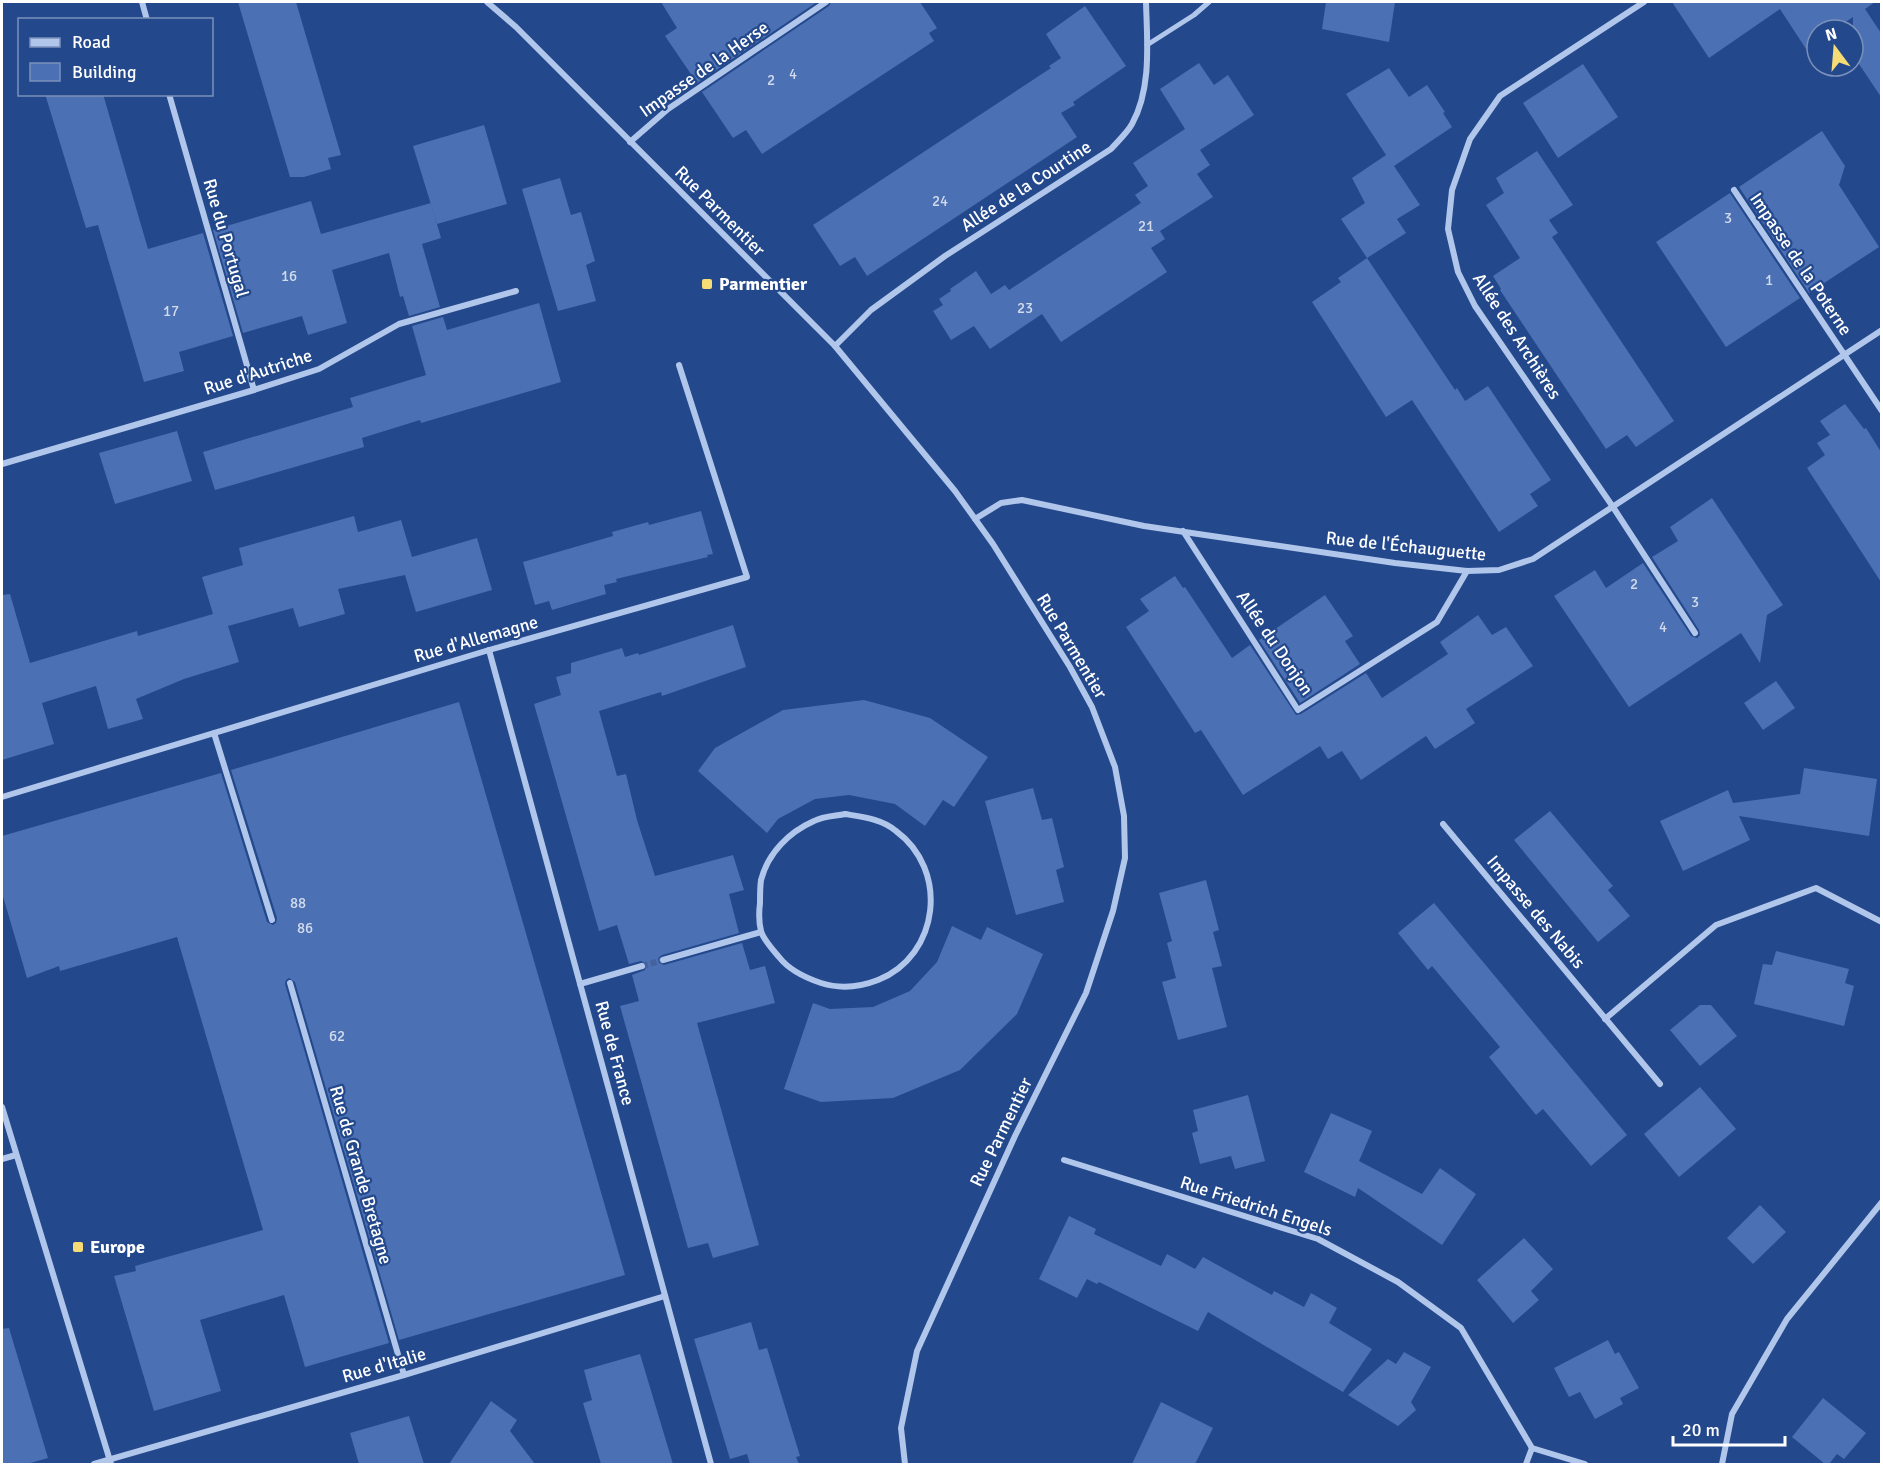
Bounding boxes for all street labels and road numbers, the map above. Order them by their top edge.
street label: Impasse de la Herse [635,16,773,122]
street label: Allée de la Courtine [957,136,1095,236]
street label: Rue Parmentier [670,161,770,261]
street label: Rue du Portugal [199,176,253,300]
street label: Impasse de la Poterne [1745,188,1857,340]
street label: Allée des Archières [1468,269,1566,403]
street label: Rue d'Autriche [201,344,315,400]
street label: Rue de l'Échauguette [1325,527,1487,565]
street label: Allée du Donjon [1232,587,1318,699]
street label: Rue Parmentier [1032,589,1112,703]
street label: Rue d'Allemagne [411,611,541,667]
street label: Impasse des Nabis [1482,851,1590,973]
street label: Rue de France [590,998,640,1108]
street label: Rue Parmentier [965,1073,1037,1190]
street label: Rue de Grande Bretagne [325,1083,397,1267]
street label: Rue Friedrich Engels [1177,1171,1335,1241]
street label: Rue d'Italie [340,1343,428,1387]

